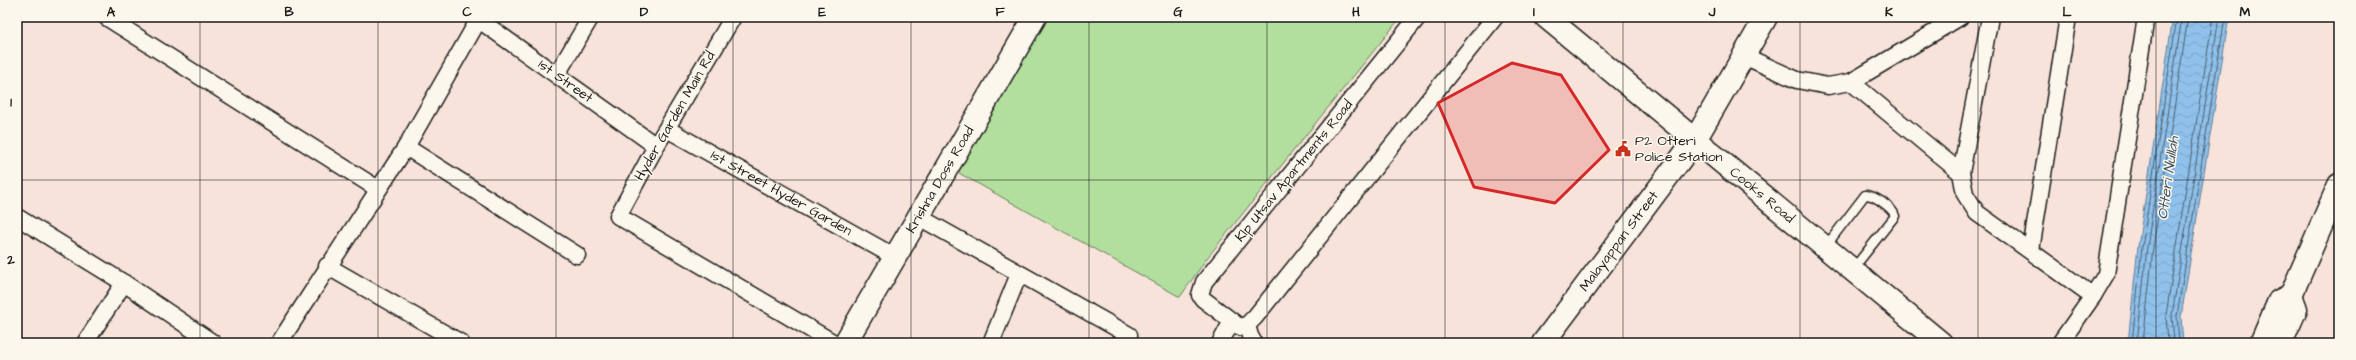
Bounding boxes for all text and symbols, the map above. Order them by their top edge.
text: A [107,3,116,21]
text: B [284,3,294,21]
text: C [462,3,472,21]
text: D [640,3,649,21]
text: E [818,3,826,21]
text: F [995,3,1005,21]
text: G [1173,3,1183,21]
text: H [1352,3,1360,21]
text: I [1533,3,1535,21]
text: J [1708,3,1716,21]
text: K [1885,3,1893,21]
text: L [2062,3,2072,21]
text: M [2240,3,2251,21]
street label: Hyder Garden Main Rd [630,47,720,185]
street label: 1st Street [534,55,597,108]
text: 1 [10,93,12,111]
street label: Klp Utsav Apartments Road [1230,96,1358,246]
street label: Krishna Doss Road [901,122,979,237]
place label: P2 Otteri Police Station [1635,131,1723,167]
water label: Otteri Nullah [2152,135,2184,221]
public building icon: P2 Otteri Police Station [1614,140,1632,158]
street label: 1st Street Hyder Garden [707,145,856,241]
street label: Cooks Road [1725,162,1799,228]
street label: Malayappan Street [1575,186,1664,296]
text: 2 [6,251,15,269]

